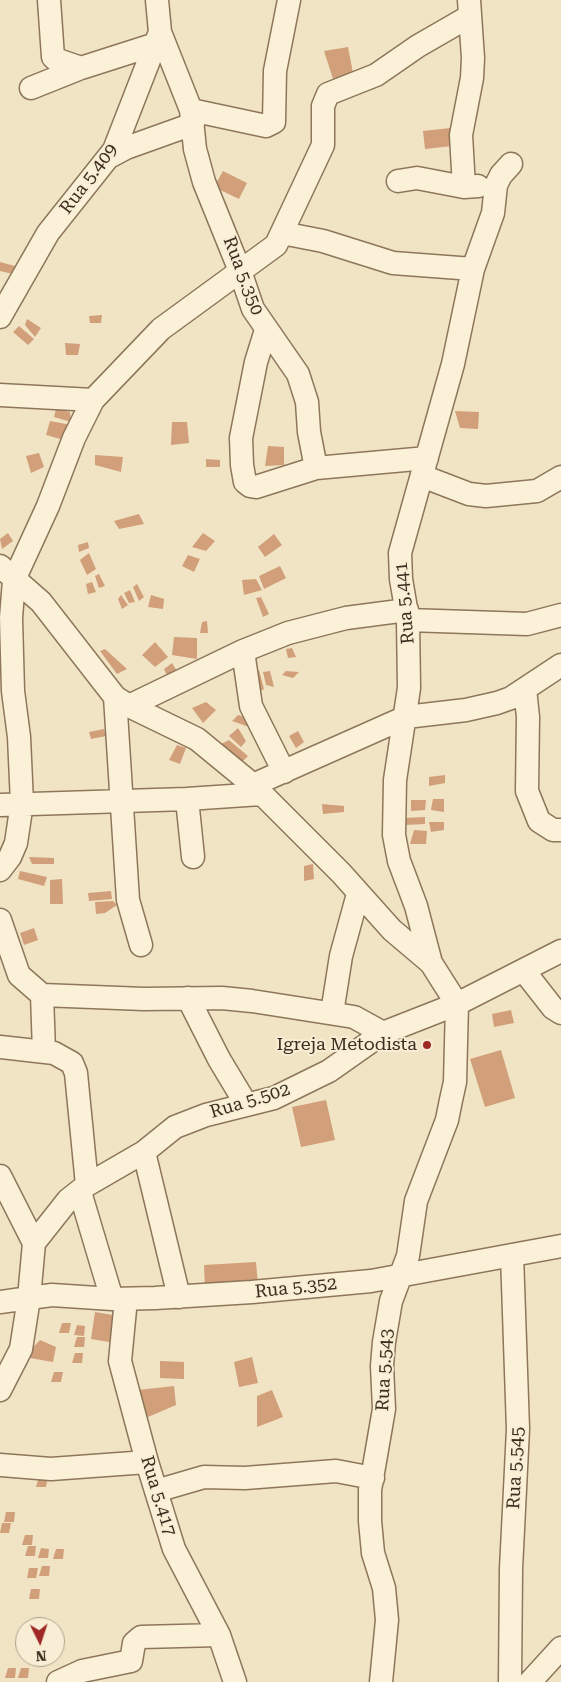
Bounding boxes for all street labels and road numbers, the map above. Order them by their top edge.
street label: Rua 5.409 [56,140,122,218]
street label: Rua 5.350 [218,234,268,318]
street label: Rua 5.441 [391,561,419,645]
street label: Rua 5.502 [207,1079,293,1123]
street label: Rua 5.352 [254,1273,338,1303]
street label: Rua 5.543 [372,1328,398,1412]
street label: Rua 5.545 [503,1426,529,1510]
street label: Rua 5.417 [136,1453,180,1539]

